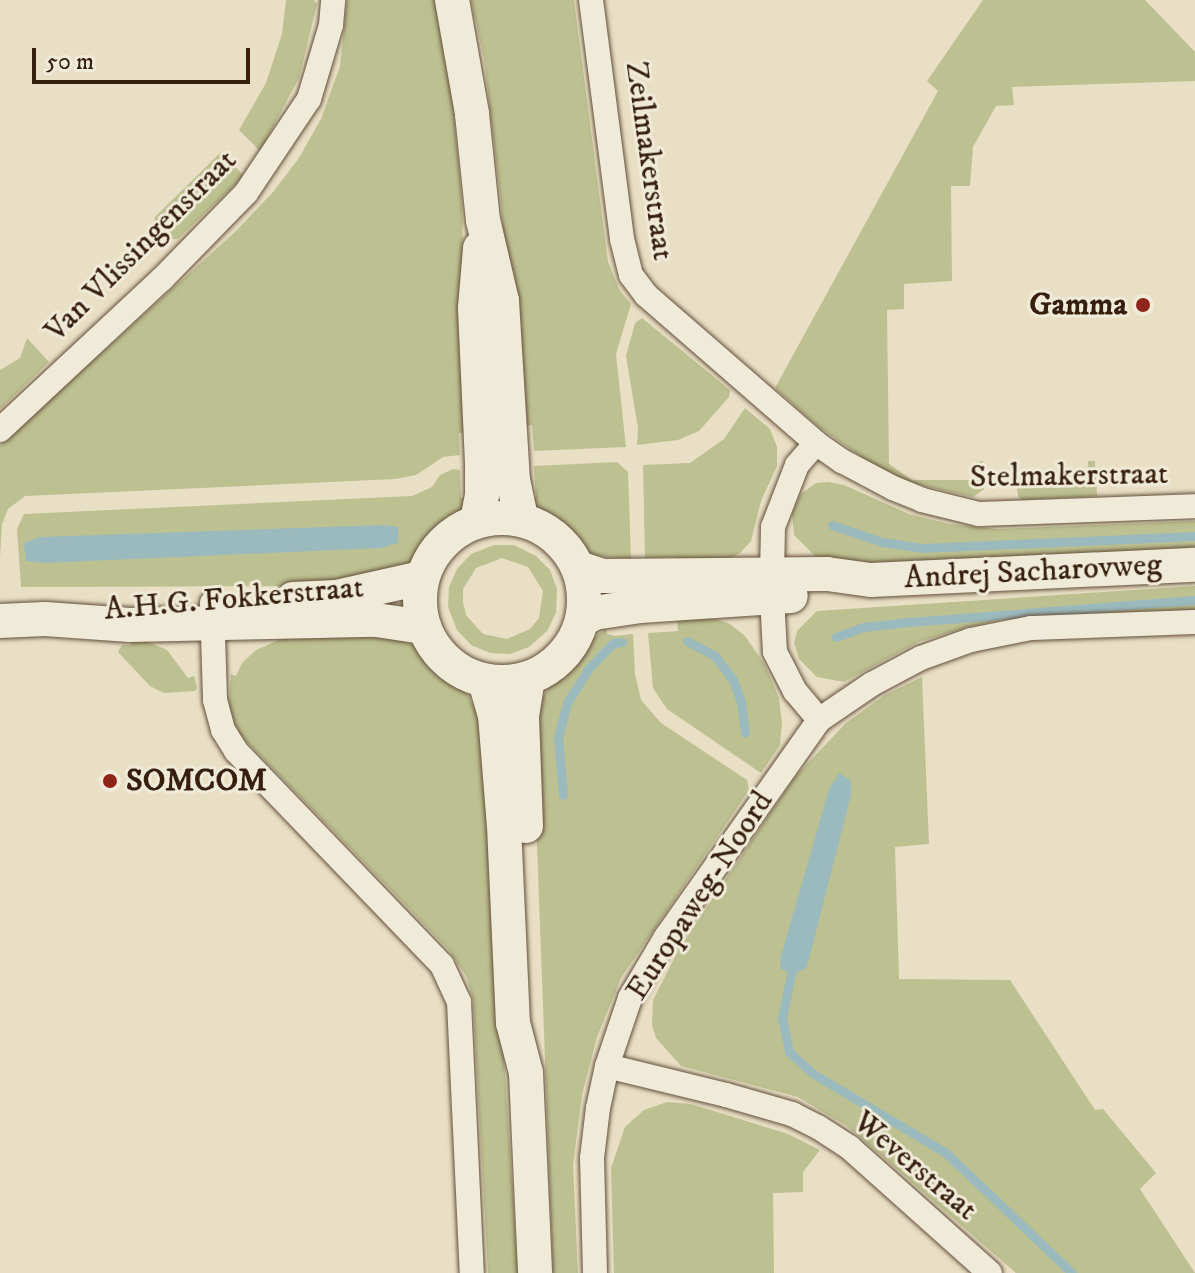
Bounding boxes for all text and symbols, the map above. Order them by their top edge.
scale bar [36,32,254,82]
text: 50 m [46,47,94,77]
street label: Zeilmakerstraat [616,59,682,263]
street label: Van Vlissingenstraat [37,142,245,350]
place label: Gamma [1029,286,1127,324]
marker: Gamma [1134,296,1152,314]
street label: Stelmakerstraat [969,455,1169,497]
street label: Andrej Sacharovweg [903,546,1163,598]
street label: A.H.G. Fokkerstraat [103,569,365,629]
place label: SOMCOM [126,762,267,800]
marker: SOMCOM [101,772,119,790]
street label: Europaweg-Noord [618,784,782,1008]
street label: Weverstraat [845,1103,985,1229]

